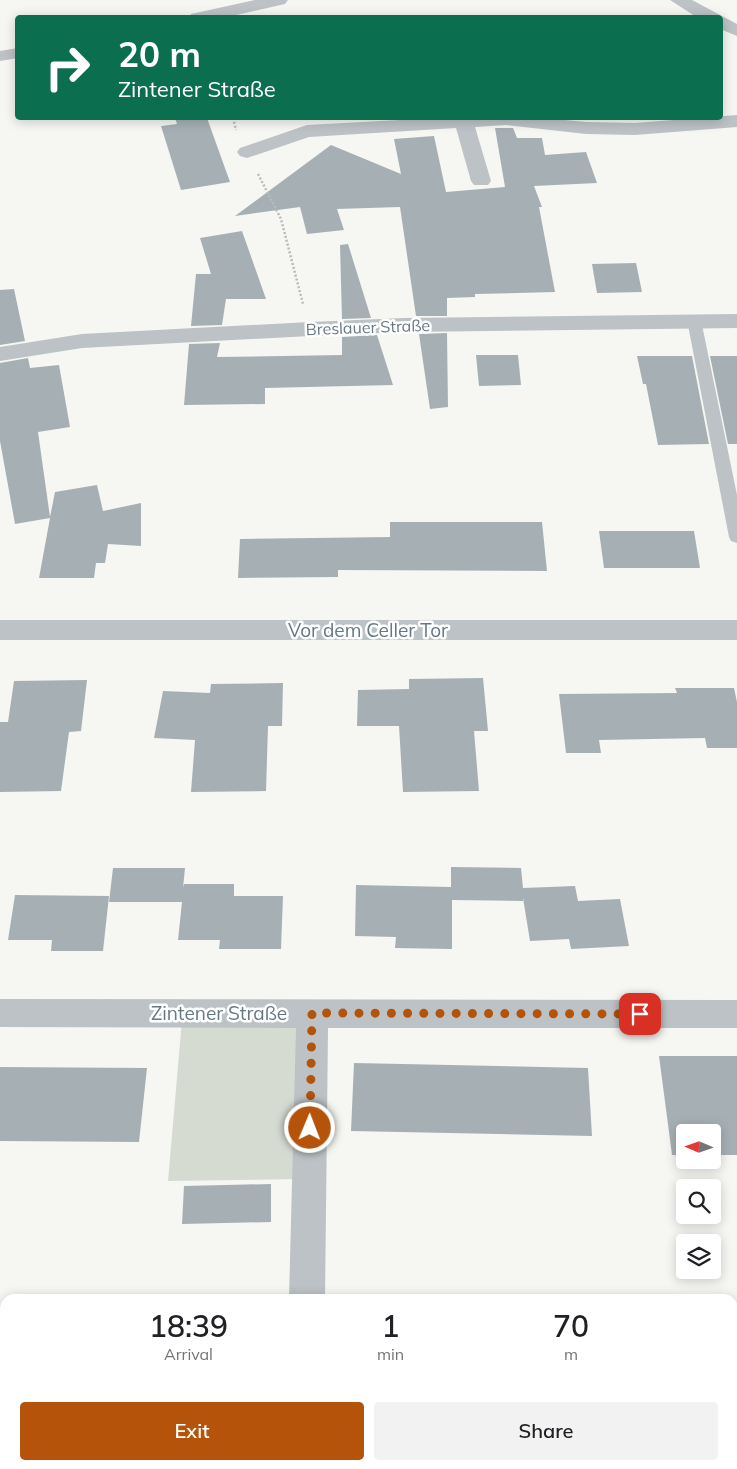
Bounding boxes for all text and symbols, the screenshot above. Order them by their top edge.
text: 20 m [118,32,201,76]
icon: right [35,35,100,100]
text: Zintener Straße [118,75,276,103]
street label: Breslauer Straße [306,315,430,339]
street label: Vor dem Celler Tor [288,618,448,642]
pin [619,993,661,1035]
icon: arrive [626,1000,654,1028]
street label: Zintener Straße [151,1001,287,1025]
position arrow [283,1101,335,1153]
north arrow [676,1124,721,1169]
map controls [676,1124,721,1279]
button: search [676,1179,721,1224]
button: layers [676,1234,721,1279]
text: 18:39 [149,1307,228,1345]
text: 1 [382,1307,400,1345]
text: 70 [553,1307,589,1345]
text: Arrival [164,1344,213,1364]
text: min [377,1344,404,1364]
text: m [564,1344,578,1364]
button: Exit [20,1402,364,1460]
button: Share [374,1402,718,1460]

